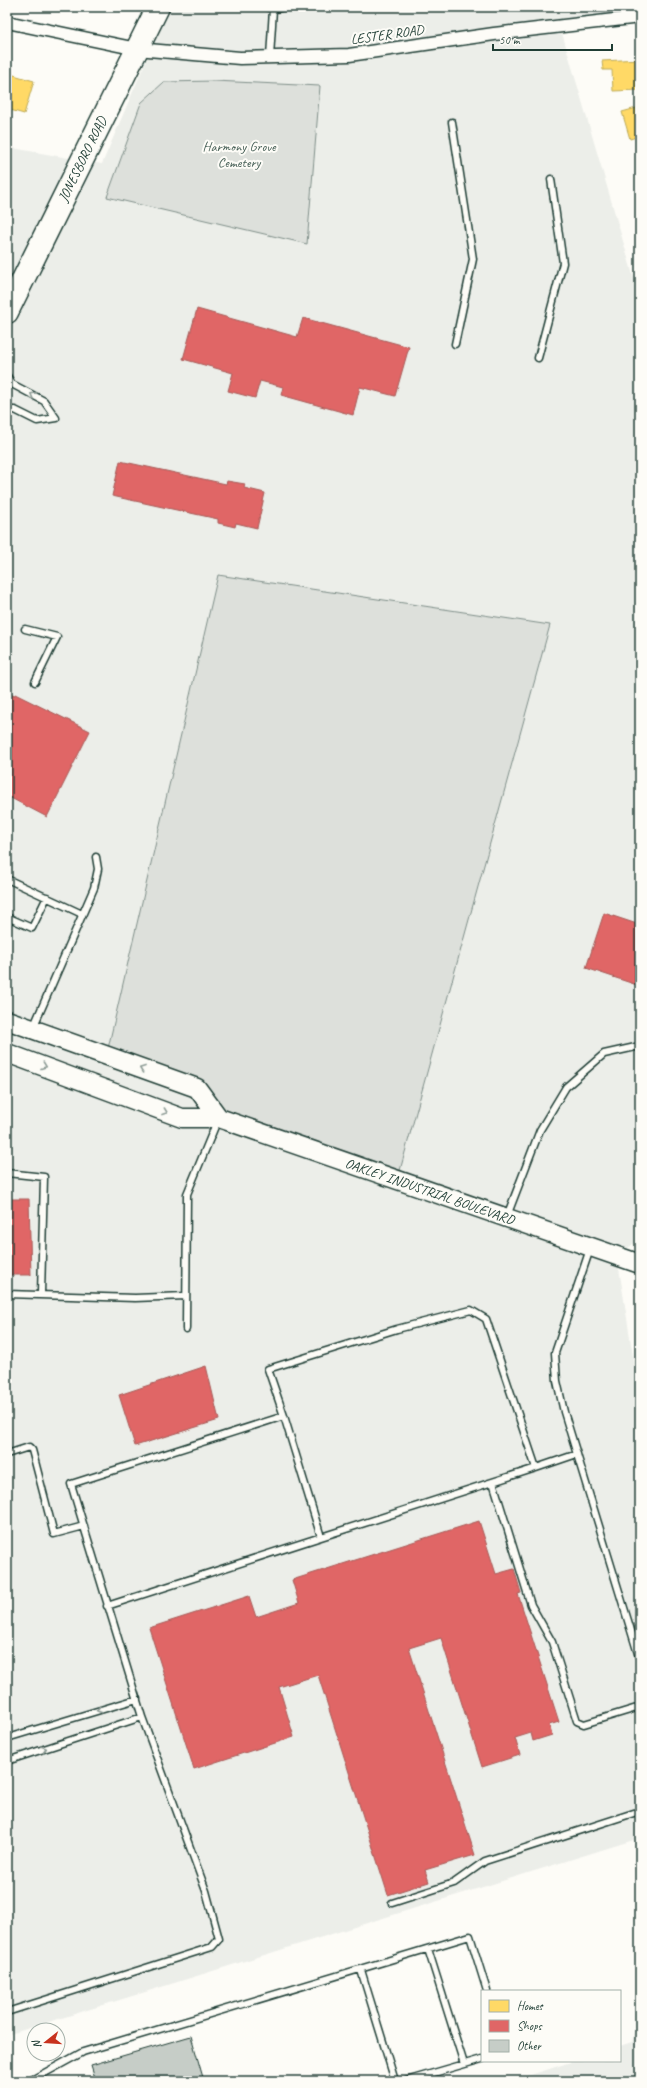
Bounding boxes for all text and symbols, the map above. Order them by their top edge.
street label: LESTER ROAD [350,21,426,48]
scale bar [493,26,612,52]
text: 50 m [499,32,521,48]
street label: JONESBORO ROAD [54,112,111,205]
park label: Harmony Grove Cemetery [203,138,277,171]
one-way arrow [30,393,37,400]
one-way arrow [40,1062,47,1070]
one-way arrow [139,1065,146,1073]
one-way arrow [162,1107,169,1115]
street label: OAKLEY INDUSTRIAL BOULEVARD [343,1154,518,1229]
one-way arrow [96,1705,103,1714]
one-way arrow [40,1745,47,1754]
legend [481,1990,621,2062]
text: Homes [517,1998,544,2014]
text: Shops [517,2018,542,2034]
north arrow [26,2022,66,2062]
text: N [28,2038,44,2050]
text: Other [517,2038,543,2054]

